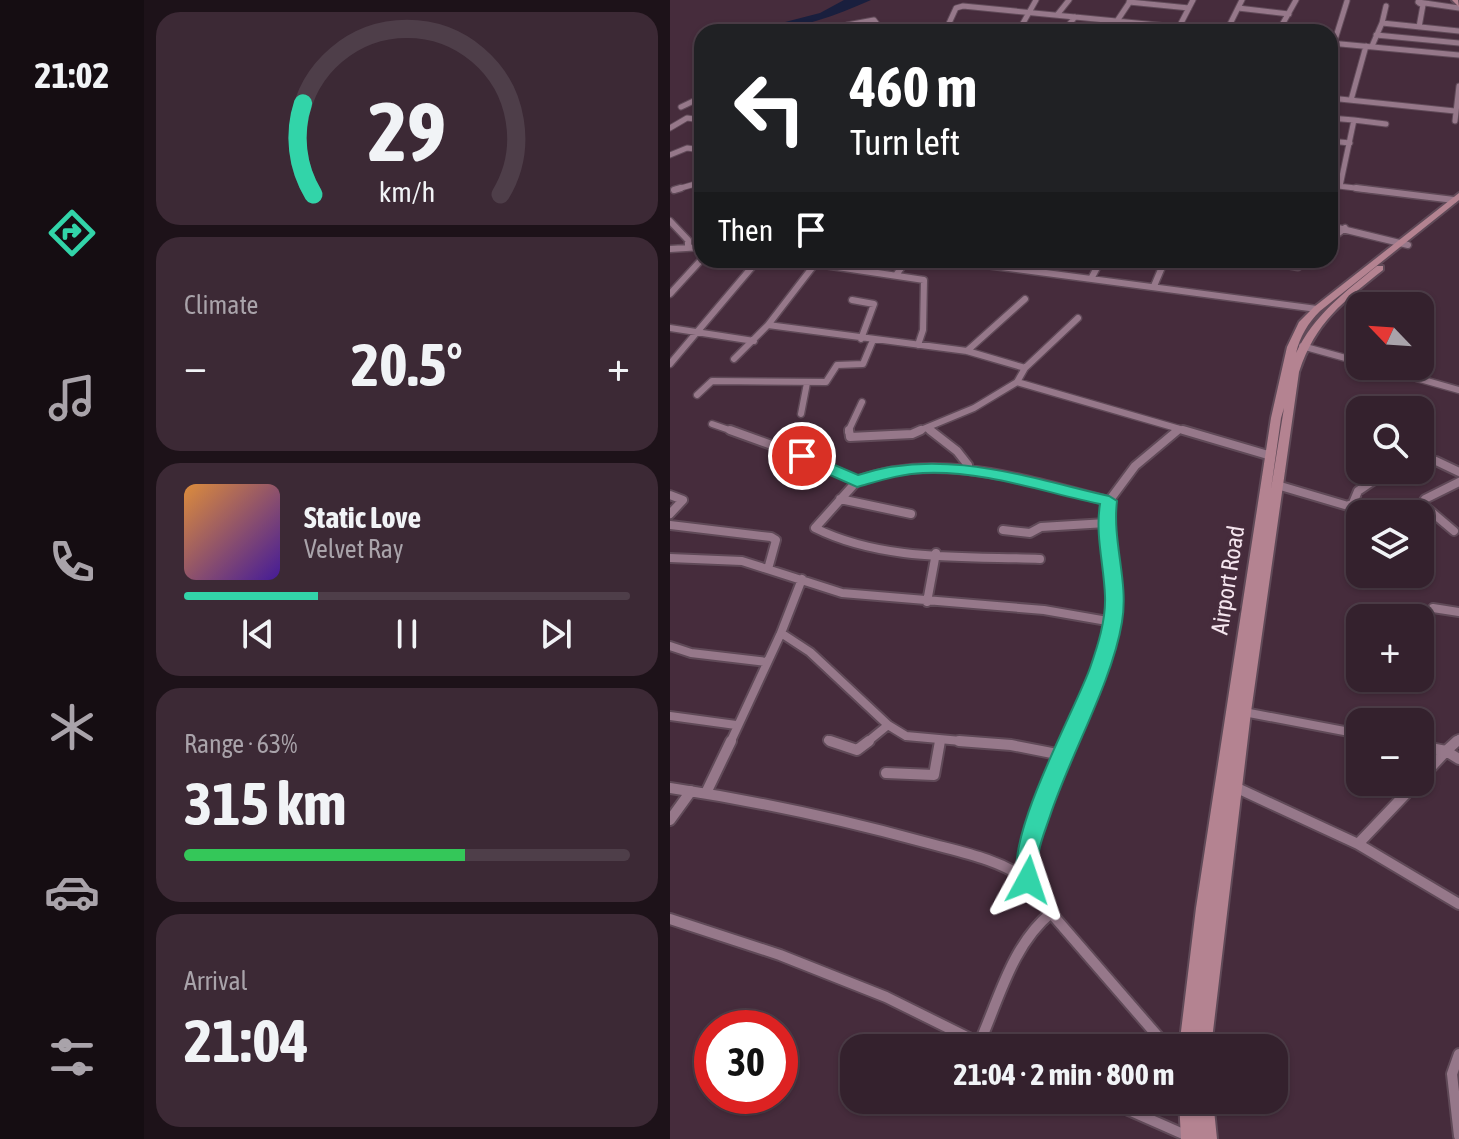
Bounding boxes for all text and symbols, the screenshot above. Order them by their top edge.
text: 21:02 [35,54,109,96]
text: 460 m [850,55,977,119]
icon: left [718,56,822,160]
text: 29 [368,82,446,178]
text: Turn left [850,121,960,163]
text: km/h [379,175,435,208]
icon: directions [44,205,100,261]
icon: arrive [789,208,833,252]
text: Then [718,213,773,247]
text: Climate [184,290,258,320]
north arrow [1346,292,1434,380]
map controls [1346,292,1434,796]
text: 20.5° [351,330,463,399]
text: − [184,340,207,390]
text: + [607,340,630,390]
icon: music [44,370,100,426]
button: search [1346,396,1434,484]
pin [768,422,836,490]
icon: arrive [780,434,824,478]
text: Static Love [304,500,421,534]
button: layers [1346,500,1434,588]
street label: Airport Road [1206,524,1249,636]
icon: phone [44,534,100,590]
text: Velvet Ray [304,534,404,564]
button: + [1346,604,1434,692]
icon: previous [236,612,280,656]
icon: pause [385,612,429,656]
icon: next [534,612,578,656]
icon: climate [44,699,100,755]
button: − [1346,708,1434,796]
text: Range · 63% [184,729,297,759]
text: 315 km [184,769,346,838]
position arrow [986,838,1070,922]
icon: car [44,864,100,920]
text: Arrival [184,966,248,996]
text: 21:04 [184,1006,309,1075]
speed limit sign: 30 [694,1010,798,1114]
icon: filters [44,1029,100,1085]
text: 21:04 · 2 min · 800 m [954,1057,1174,1091]

